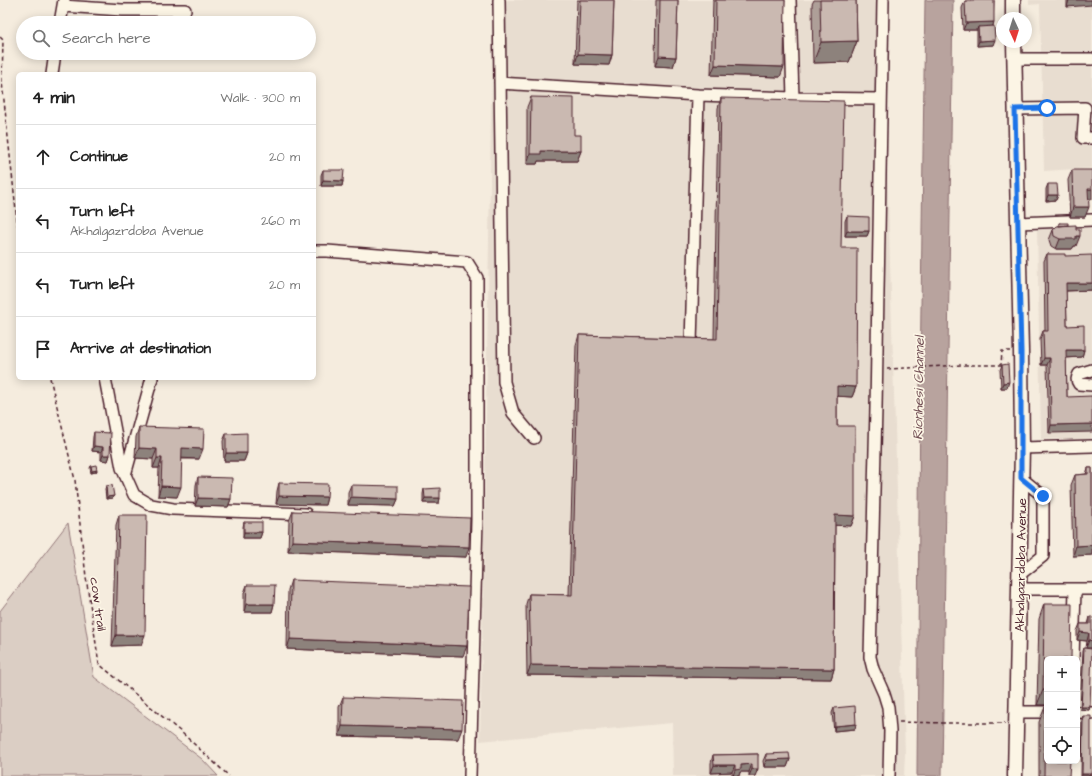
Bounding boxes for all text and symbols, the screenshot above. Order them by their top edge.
north arrow [996,12,1032,48]
search box [16,16,316,60]
icon: search [30,27,52,49]
text: Search here [62,28,151,49]
text: 4 min [32,86,75,110]
text: Walk · 300 m [221,89,300,107]
route start [1038,99,1056,117]
icon: ahead [32,146,54,168]
text: Continue [70,146,128,167]
text: 20 m [269,148,300,166]
text: Turn left [70,201,134,222]
icon: left [32,210,54,232]
text: 260 m [261,212,300,230]
text: Akhalgazrdoba Avenue [70,222,204,240]
icon: left [32,274,54,296]
text: Turn left [70,274,134,295]
text: 20 m [269,276,300,294]
water label: Rionhesi Channel [908,334,930,440]
icon: arrive [32,338,54,360]
text: Arrive at destination [70,338,211,359]
route end [1034,487,1052,505]
street label: Akhalgazrdoba Avenue [1011,498,1032,632]
street label: cow trail [85,576,111,632]
map controls [1044,656,1080,764]
button: + [1044,656,1080,692]
button: − [1044,692,1080,728]
button: locate [1044,728,1080,764]

